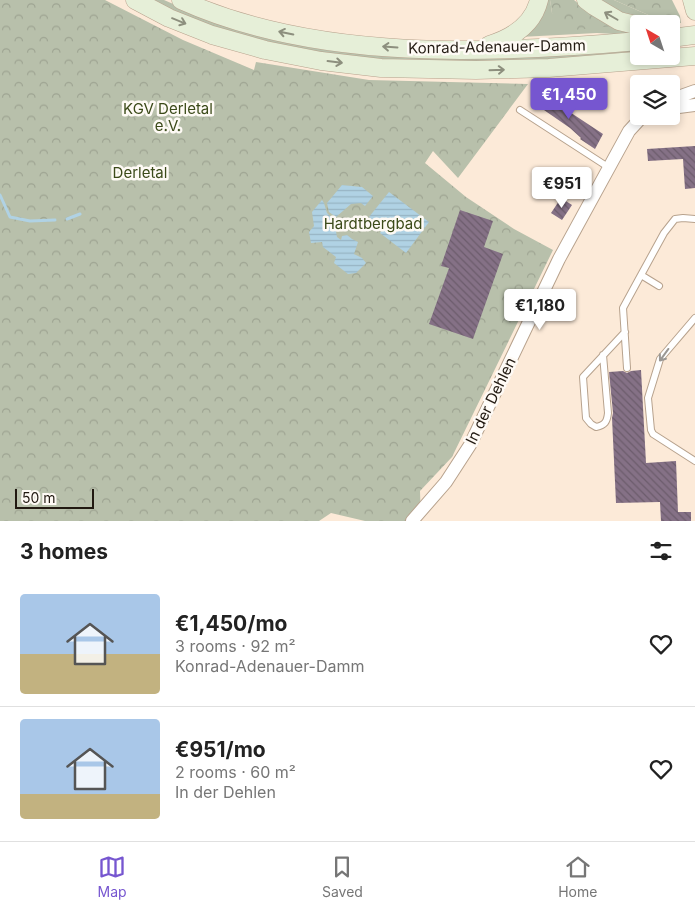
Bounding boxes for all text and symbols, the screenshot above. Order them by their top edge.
one-way arrow [603,11,618,21]
north arrow [630,15,680,65]
map controls [630,15,680,125]
one-way arrow [171,17,186,27]
one-way arrow [278,28,294,38]
street label: Konrad-Adenauer-Damm [408,35,586,58]
one-way arrow [382,43,398,52]
one-way arrow [327,57,343,67]
one-way arrow [489,65,505,74]
button: layers [630,75,680,125]
pin: €1,450 [528,78,610,120]
text: €1,450 [541,84,597,104]
park label: KGV Derletal e.V. [123,99,213,135]
park label: Derletal [113,163,167,182]
pin: €951 [532,166,592,209]
text: €951 [543,173,581,193]
park label: Hardtbergbad [324,214,422,233]
pin: €1,180 [499,288,581,331]
text: €1,180 [515,295,565,315]
one-way arrow [659,348,669,362]
street label: In der Dehlen [461,354,520,447]
scale bar [15,486,94,509]
text: 50 m [22,489,56,506]
icon: filters [647,537,675,565]
text: 3 homes [20,539,108,564]
text: €1,450/mo [175,611,287,636]
icon: home [60,614,120,674]
icon: heart [647,630,675,658]
text: 3 rooms · 92 m² [175,636,296,656]
text: Konrad-Adenauer-Damm [175,656,365,676]
text: €951/mo [175,737,266,762]
icon: home [60,739,120,799]
icon: heart [647,755,675,783]
text: 2 rooms · 60 m² [175,762,296,782]
text: In der Dehlen [175,782,276,802]
tab: Map [98,853,127,900]
tab: Saved [322,853,363,900]
tab: Home [558,853,597,900]

